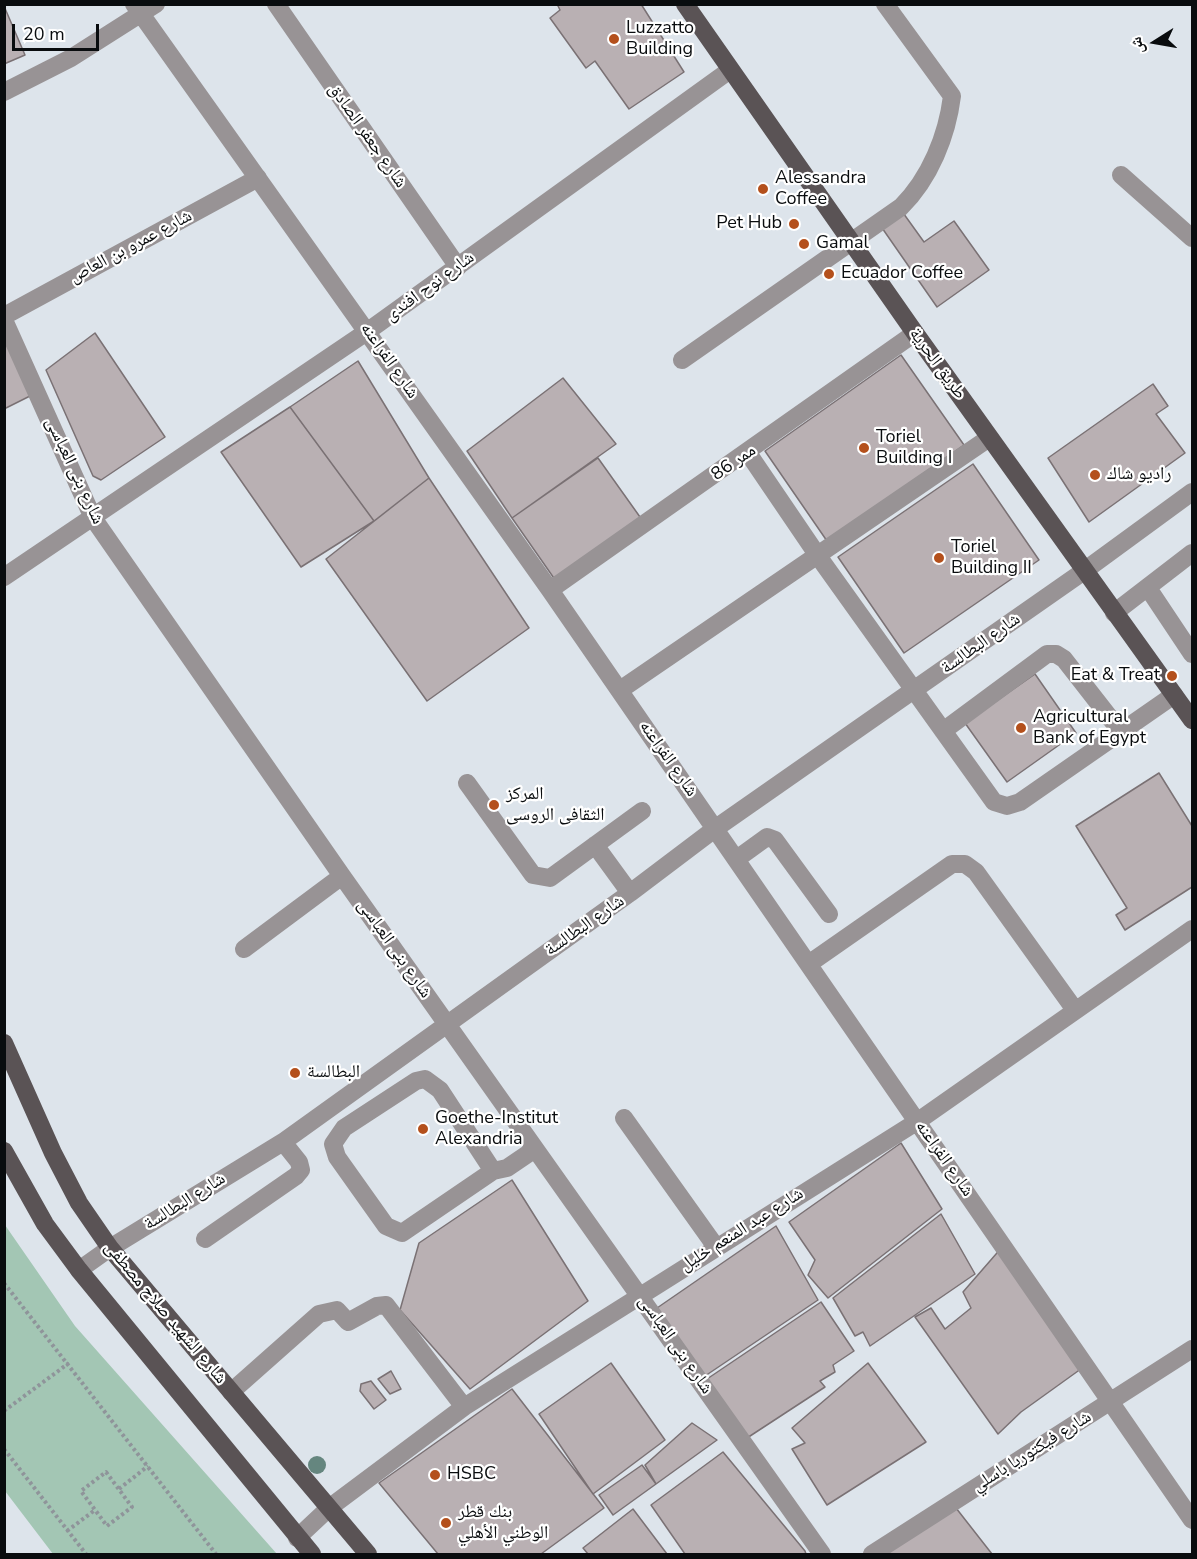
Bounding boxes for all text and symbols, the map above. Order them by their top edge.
scale bar [15,12,102,50]
north arrow [1125,12,1185,72]
place label: Luzzatto Building [626,18,694,60]
text: 20 m [23,22,65,46]
marker: Luzzatto Building [607,32,621,46]
text: ش [1125,35,1150,56]
street label: شارع جعفر الصادق [323,80,411,192]
place label: Alessandra Coffee [775,168,866,210]
marker: Alessandra Coffee [756,182,770,196]
street label: شارع عمرو بن العاص [66,206,196,288]
place label: Pet Hub [716,213,782,235]
marker: Pet Hub [787,217,801,231]
place label: Gamal [816,233,869,255]
marker: Gamal [797,237,811,251]
street label: شارع نوح افندى [381,247,479,327]
place label: Ecuador Coffee [841,263,963,285]
marker: Ecuador Coffee [822,267,836,281]
street label: شارع الفراعنه [355,319,423,403]
street label: طريق الحرية [904,324,970,404]
street label: شارع بنى العباسى [40,414,108,528]
place label: Toriel Building I [876,427,952,470]
street label: ممر 86 [708,440,760,486]
marker: Toriel Building I [857,441,871,455]
place label: راديو شاك [1107,464,1171,486]
marker: راديو شاك [1088,468,1102,482]
place label: Toriel Building II [951,537,1032,580]
marker: Toriel Building II [932,551,946,565]
street label: شارع البطالسة [937,609,1025,679]
place label: Eat & Treat [1071,665,1160,687]
marker: Eat & Treat [1165,669,1179,683]
place label: Agricultural Bank of Egypt [1033,707,1146,750]
street label: شارع الفراعنه [634,717,702,801]
marker: Agricultural Bank of Egypt [1014,721,1028,735]
place label: المركز الثقافى الروسى [506,784,605,826]
marker: المركز الثقافى الروسى [487,798,501,812]
street label: شارع البطالسة [541,891,629,961]
street label: شارع بنى العباسى [352,895,436,1003]
place label: البطالسة [307,1062,360,1084]
marker: البطالسة [288,1066,302,1080]
place label: Goethe-Institut Alexandria [435,1108,558,1150]
street label: شارع الفراعنه [910,1117,978,1201]
marker: Goethe-Institut Alexandria [416,1122,430,1136]
street label: شارع البطالسة [140,1168,230,1236]
street label: شارع عبد المنعم خليل [676,1183,808,1277]
street label: شارع الشهيد صلاح مصطفى [99,1237,231,1389]
street label: شارع بنى العباسى [633,1291,717,1399]
street label: شارع فيكتوريا باسلي [968,1407,1096,1497]
place label: HSBC [447,1464,496,1486]
marker: HSBC [428,1468,442,1482]
place label: بنك قطر الوطني الأهلي [458,1502,548,1544]
marker: بنك قطر الوطني الأهلي [439,1516,453,1530]

